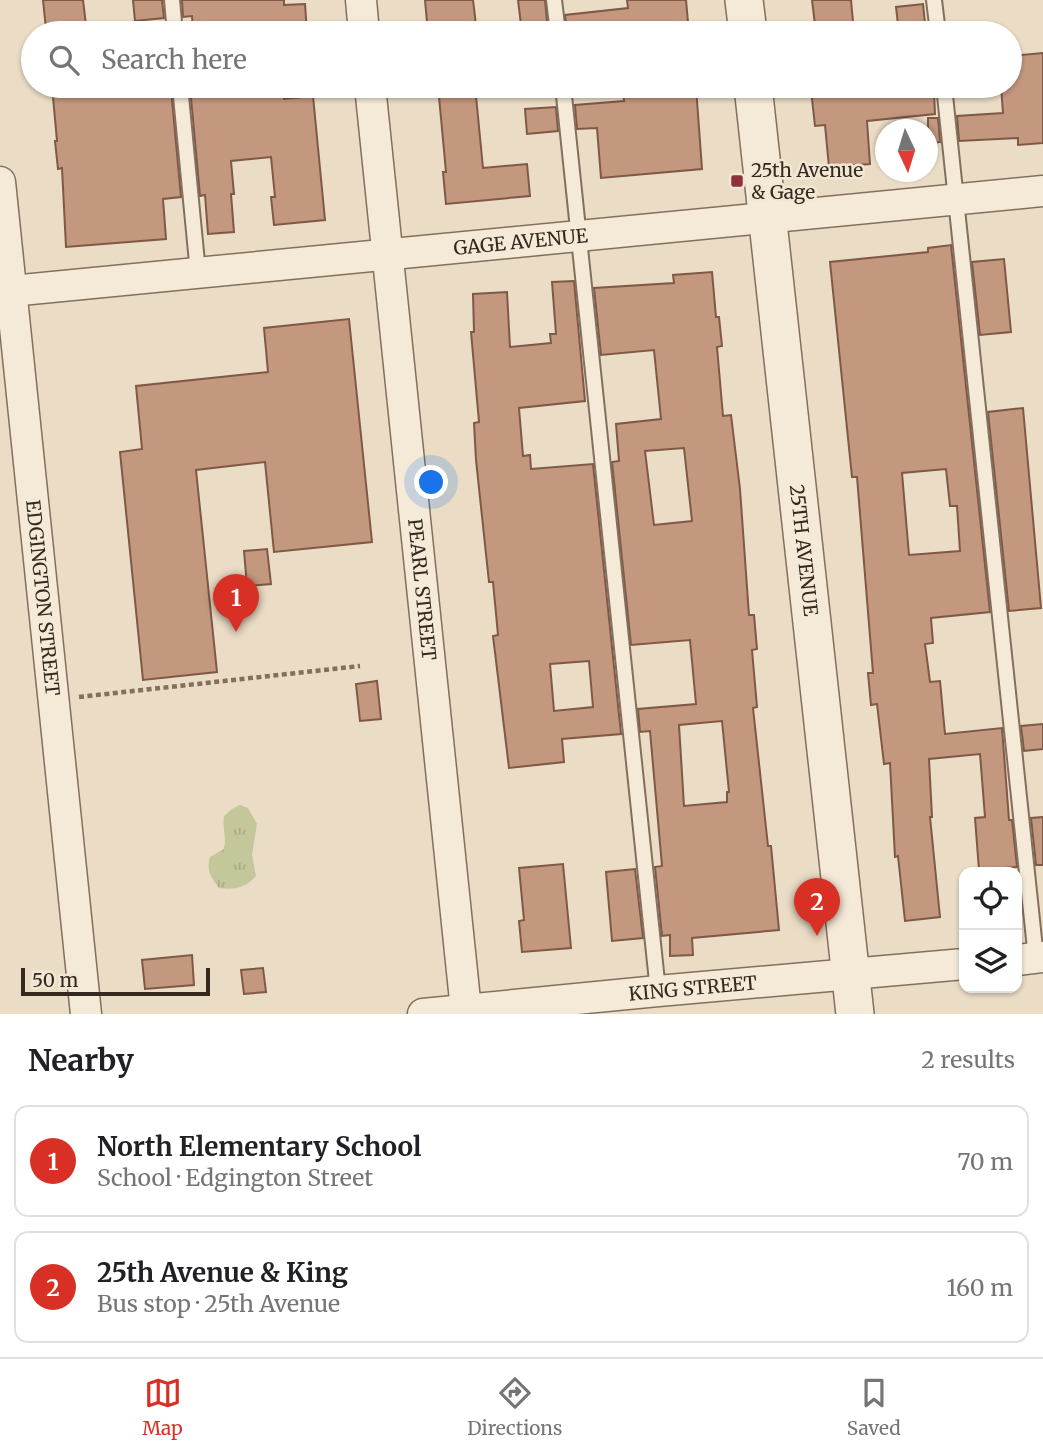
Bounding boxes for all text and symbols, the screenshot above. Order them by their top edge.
search box [21,21,1022,98]
icon: search [45,41,83,79]
text: Search here [101,43,247,76]
north arrow [875,119,938,182]
place label: 25th Avenue & Gage [751,158,863,204]
marker: 25th Avenue & Gage [729,173,745,189]
street label: GAGE AVENUE [452,223,589,260]
your location [414,465,448,499]
street label: 25TH AVENUE [785,483,823,617]
street label: EDGINGTON STREET [21,499,65,697]
street label: PEARL STREET [403,517,442,661]
pin: 1 [213,574,259,632]
map controls [959,867,1022,993]
button: locate [959,867,1022,930]
pin: 2 [794,878,840,936]
button: layers [959,930,1022,993]
scale bar [21,965,210,997]
text: 50 m [32,968,78,992]
street label: KING STREET [627,970,758,1006]
text: Nearby [28,1041,134,1079]
text: 2 results [921,1045,1015,1074]
text: North Elementary School [97,1130,421,1163]
text: 1 [48,1147,58,1176]
text: 70 m [957,1147,1013,1176]
text: School · Edgington Street [97,1163,373,1192]
text: 25th Avenue & King [97,1256,348,1289]
text: 2 [46,1273,60,1302]
text: 160 m [947,1273,1013,1302]
text: Bus stop · 25th Avenue [97,1289,340,1318]
tab: Map [142,1374,183,1440]
tab: Directions [467,1374,562,1440]
tab: Saved [847,1374,901,1440]

